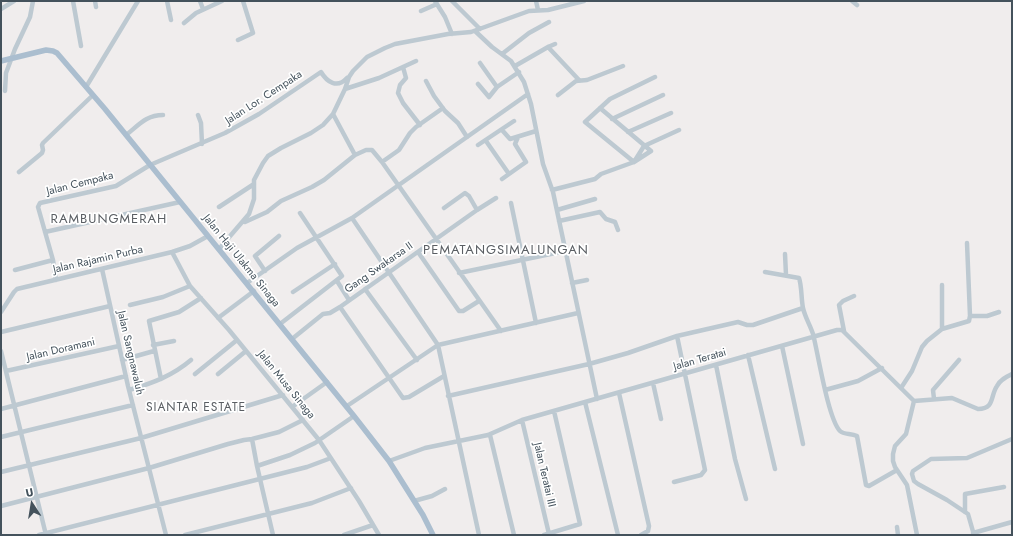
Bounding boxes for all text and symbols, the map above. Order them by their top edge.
street label: Jalan Lor. Cempaka [223,68,305,128]
street label: Jalan Cempaka [45,169,115,199]
district label: RAMBUNGMERAH [51,212,167,228]
street label: Jalan Haji Ulakma Sinaga [200,212,282,310]
street label: Gang Swakarsa II [342,240,416,296]
street label: Jalan Rajamin Purba [52,243,144,277]
district label: PEMATANGSIMALUNGAN [423,243,589,259]
street label: Jalan Sangnawaluh [114,310,146,396]
street label: Jalan Doramani [25,336,97,364]
street label: Jalan Teratai [672,346,728,374]
street label: Jalan Musa Sinaga [254,348,318,422]
district label: SIANTAR ESTATE [146,401,246,415]
street label: Jalan Teratai III [530,441,558,509]
north arrow [12,484,52,524]
text: U [24,484,35,501]

